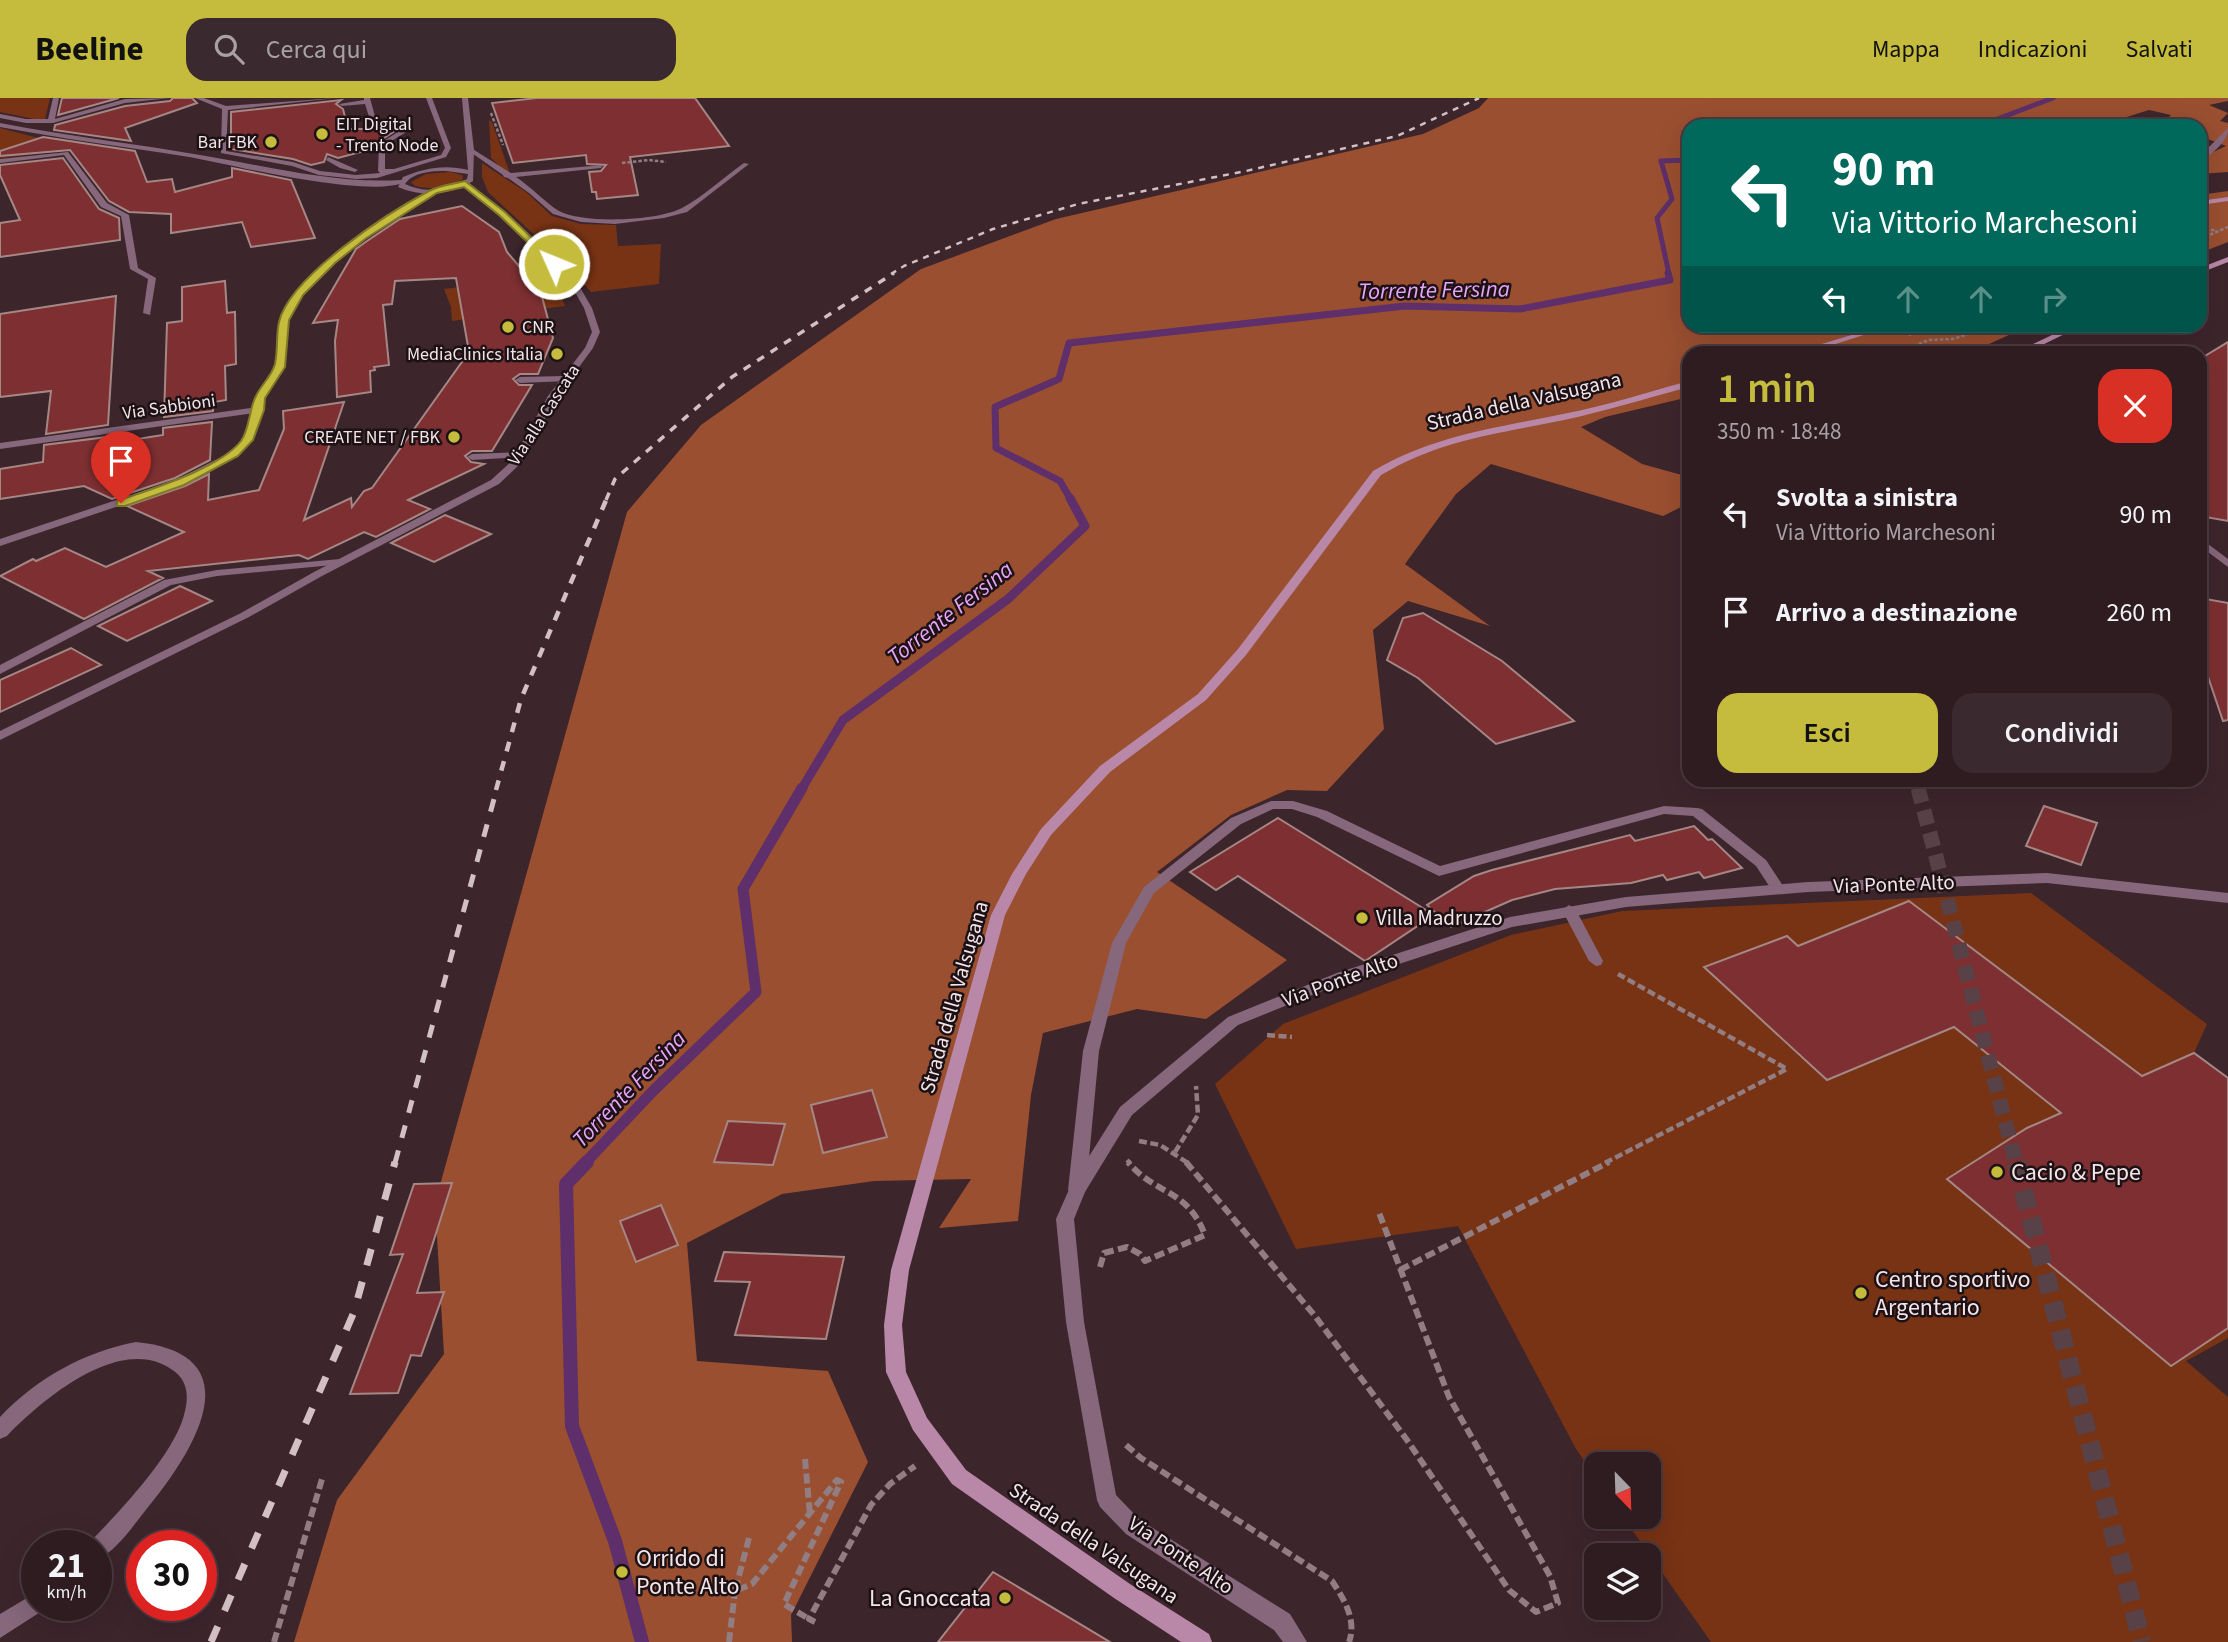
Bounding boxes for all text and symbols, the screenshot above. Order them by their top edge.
search box [186,18,676,81]
text: Beeline [35,26,144,73]
icon: search [210,30,248,68]
text: Cerca qui [266,31,367,68]
text: Mappa [1872,32,1940,67]
text: Indicazioni [1978,32,2087,67]
text: Salvati [2125,32,2193,67]
place label: EIT Digital - Trento Node [336,112,438,158]
marker: EIT Digital - Trento Node [314,126,330,142]
place label: Bar FBK [198,130,258,155]
marker: Bar FBK [263,134,279,150]
text: 90 m [1832,135,1936,205]
icon: left [1717,147,1808,238]
text: Via Vittorio Marchesoni [1832,200,2138,246]
position arrow [517,227,591,301]
water label: Torrente Fersina [1358,272,1510,308]
icon: left [1816,280,1854,318]
icon: ahead [1889,280,1927,318]
icon: ahead [1962,280,2000,318]
icon: right [2035,280,2073,318]
place label: CNR [522,315,554,340]
marker: CNR [500,319,516,335]
place label: MediaClinics Italia [407,342,543,367]
marker: MediaClinics Italia [549,346,565,362]
text: 1 min [1717,359,1817,419]
street label: Via alla Cascata [502,360,586,470]
street label: Strada della Valsugana [1424,364,1624,438]
button: close [2098,369,2172,443]
street label: Via Sabbioni [121,388,217,426]
text: 350 m · 18:48 [1717,415,1841,448]
place label: CREATE NET / FBK [304,425,441,450]
marker: CREATE NET / FBK [446,429,462,445]
pin [91,431,151,503]
icon: arrive [102,442,140,480]
text: Svolta a sinistra [1776,479,1958,516]
icon: left [1717,495,1755,533]
text: 90 m [2119,496,2172,533]
text: Via Vittorio Marchesoni [1776,516,1996,549]
water label: Torrente Fersina [880,553,1020,673]
icon: arrive [1717,593,1755,631]
text: Arrivo a destinazione [1776,594,2018,631]
text: 260 m [2106,594,2172,631]
button: Esci [1717,693,1938,773]
button: Condividi [1952,693,2172,773]
street label: Via Ponte Alto [1833,867,1955,901]
street label: Strada della Valsugana [912,897,996,1097]
place label: Villa Madruzzo [1376,903,1503,933]
marker: Villa Madruzzo [1354,910,1370,926]
street label: Via Ponte Alto [1278,945,1402,1015]
water label: Torrente Fersina [564,1023,694,1155]
place label: Cacio & Pepe [2011,1155,2141,1190]
marker: Cacio & Pepe [1989,1164,2005,1180]
place label: Centro sportivo Argentario [1875,1262,2031,1325]
marker: Centro sportivo Argentario [1853,1285,1869,1301]
north arrow [1584,1452,1661,1530]
map controls [1584,1452,1661,1620]
street label: Strada della Valsugana [1003,1475,1185,1611]
street label: Via Ponte Alto [1122,1509,1240,1601]
speed limit sign: 30 [126,1530,217,1621]
text: 21 [48,1541,85,1591]
place label: Orrido di Ponte Alto [636,1541,740,1604]
button: layers [1584,1543,1661,1620]
marker: Orrido di Ponte Alto [614,1564,630,1580]
text: km/h [47,1580,86,1605]
place label: La Gnoccata [869,1581,991,1616]
marker: La Gnoccata [997,1590,1013,1606]

